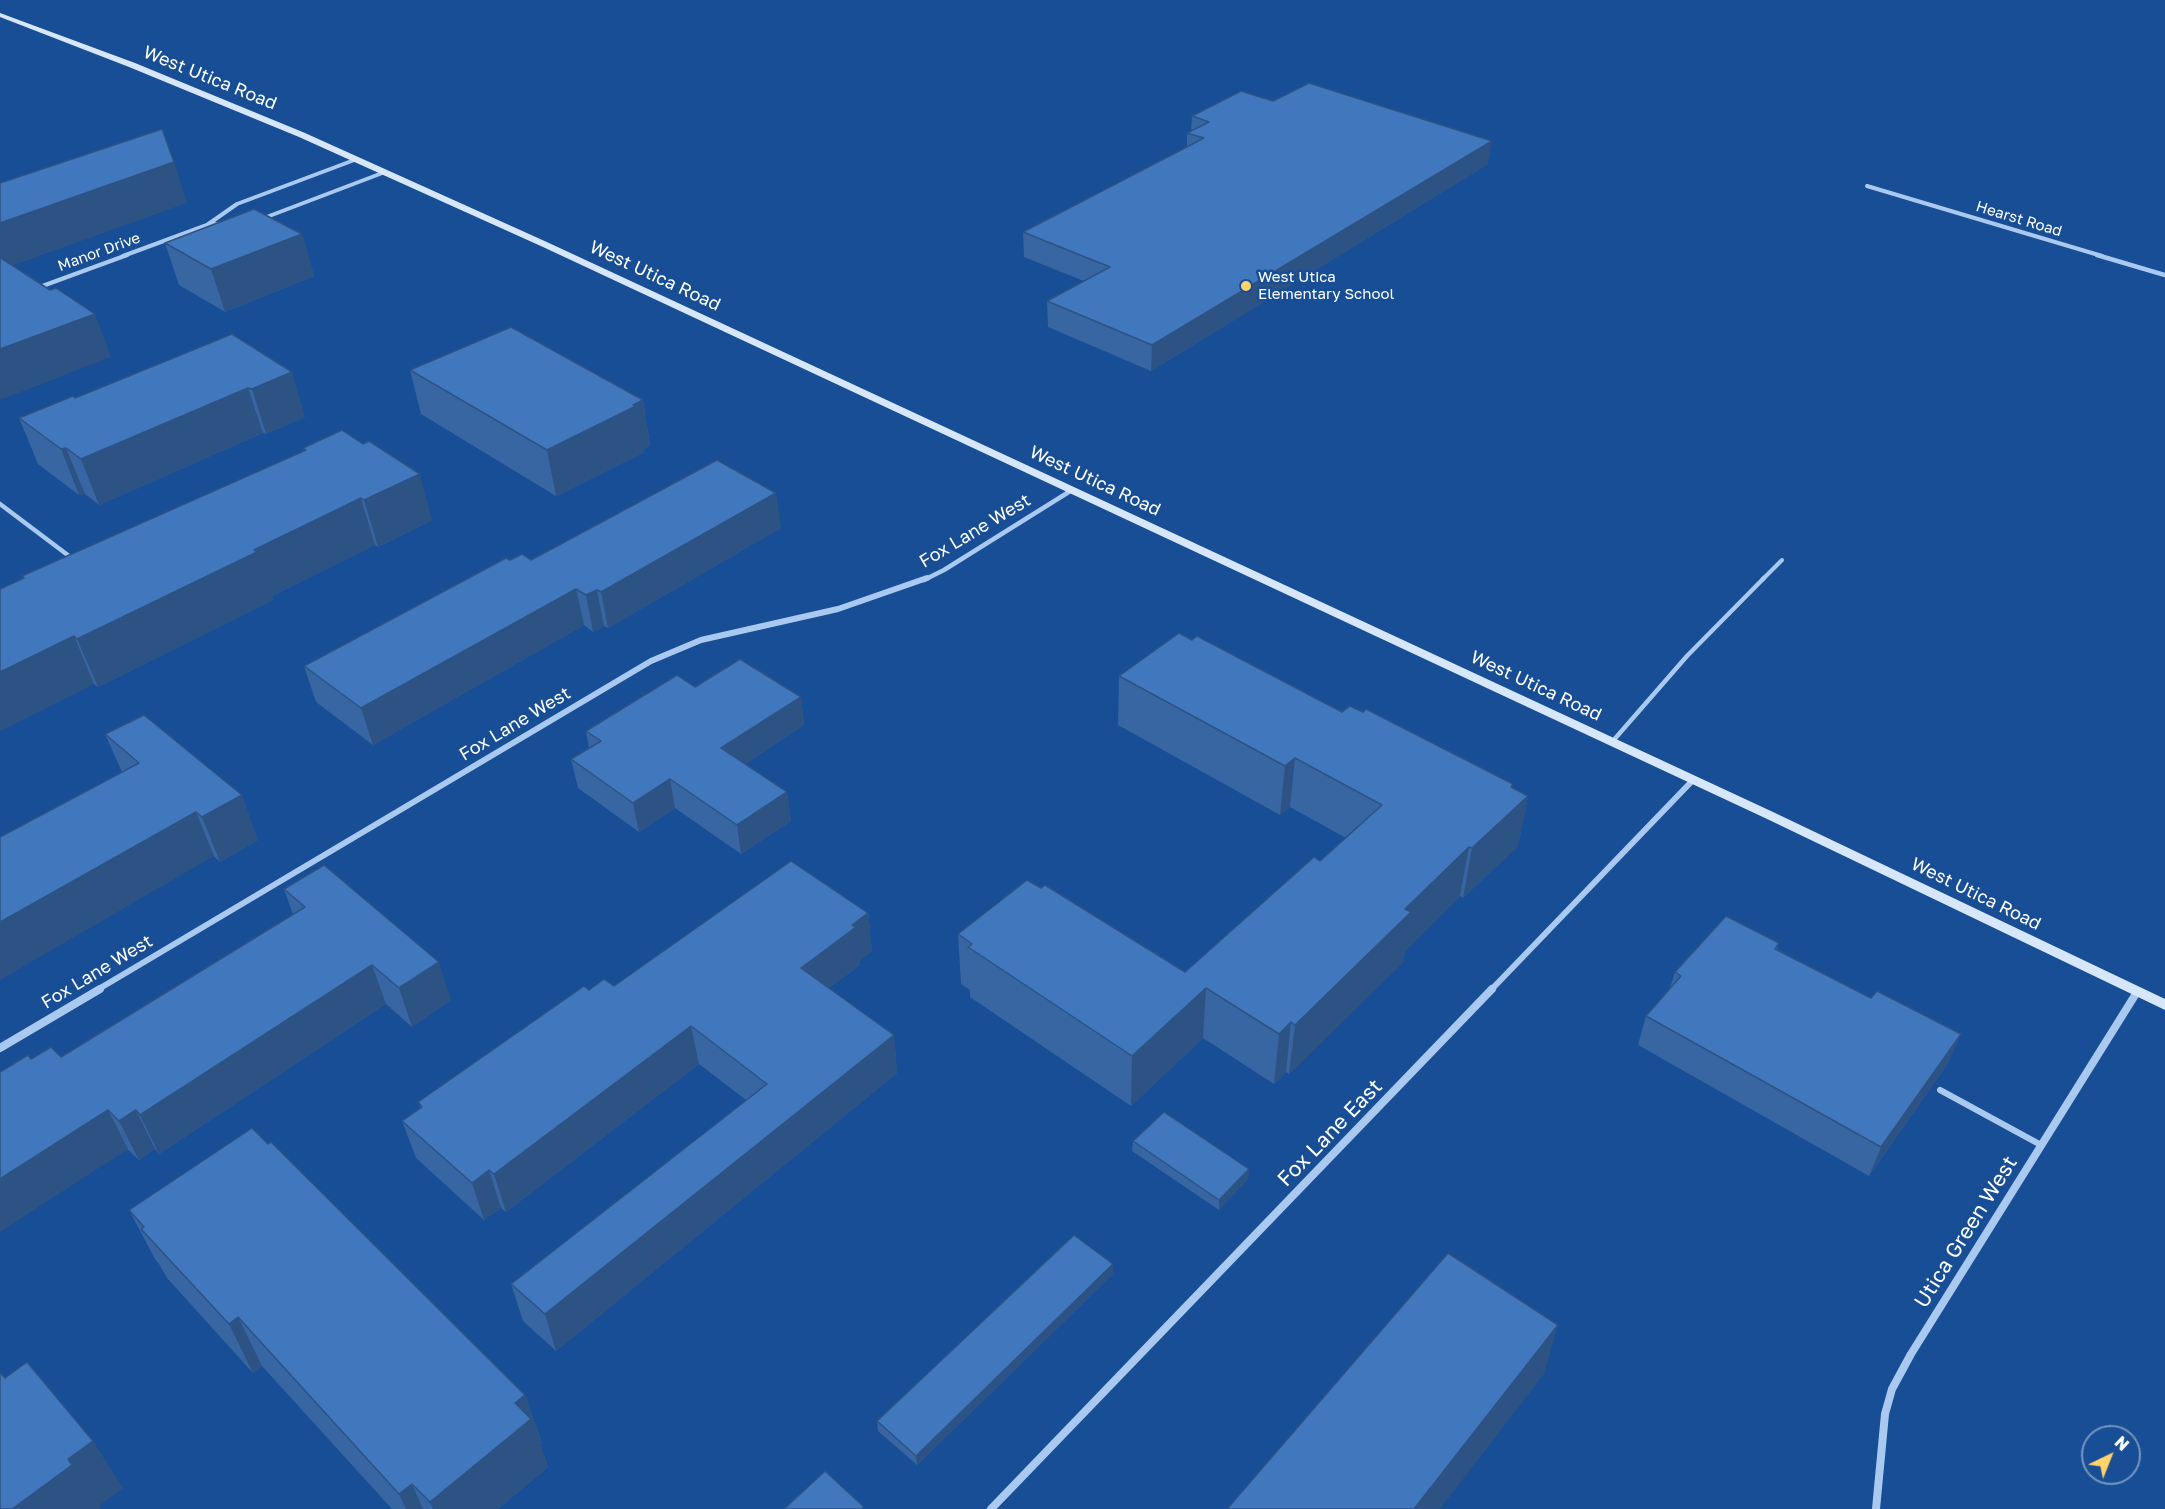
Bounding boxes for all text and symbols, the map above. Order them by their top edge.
street label: West Utica Road [140,41,280,115]
street label: Hearst Road [1974,197,2064,241]
street label: Manor Drive [55,229,143,275]
street label: West Utica Road [586,236,724,316]
place label: West Utica Elementary School [1258,268,1394,303]
marker: West Utica Elementary School [1239,279,1253,293]
street label: West Utica Road [1026,441,1164,521]
street label: Fox Lane West [916,489,1034,573]
street label: West Utica Road [1467,646,1605,726]
street label: Fox Lane West [456,682,574,766]
street label: West Utica Road [1907,853,2045,935]
street label: Fox Lane West [38,930,156,1014]
street label: Fox Lane East [1272,1074,1388,1192]
street label: Utica Green West [1909,1151,2023,1313]
north arrow [2081,1425,2141,1485]
text: N [2111,1432,2133,1455]

